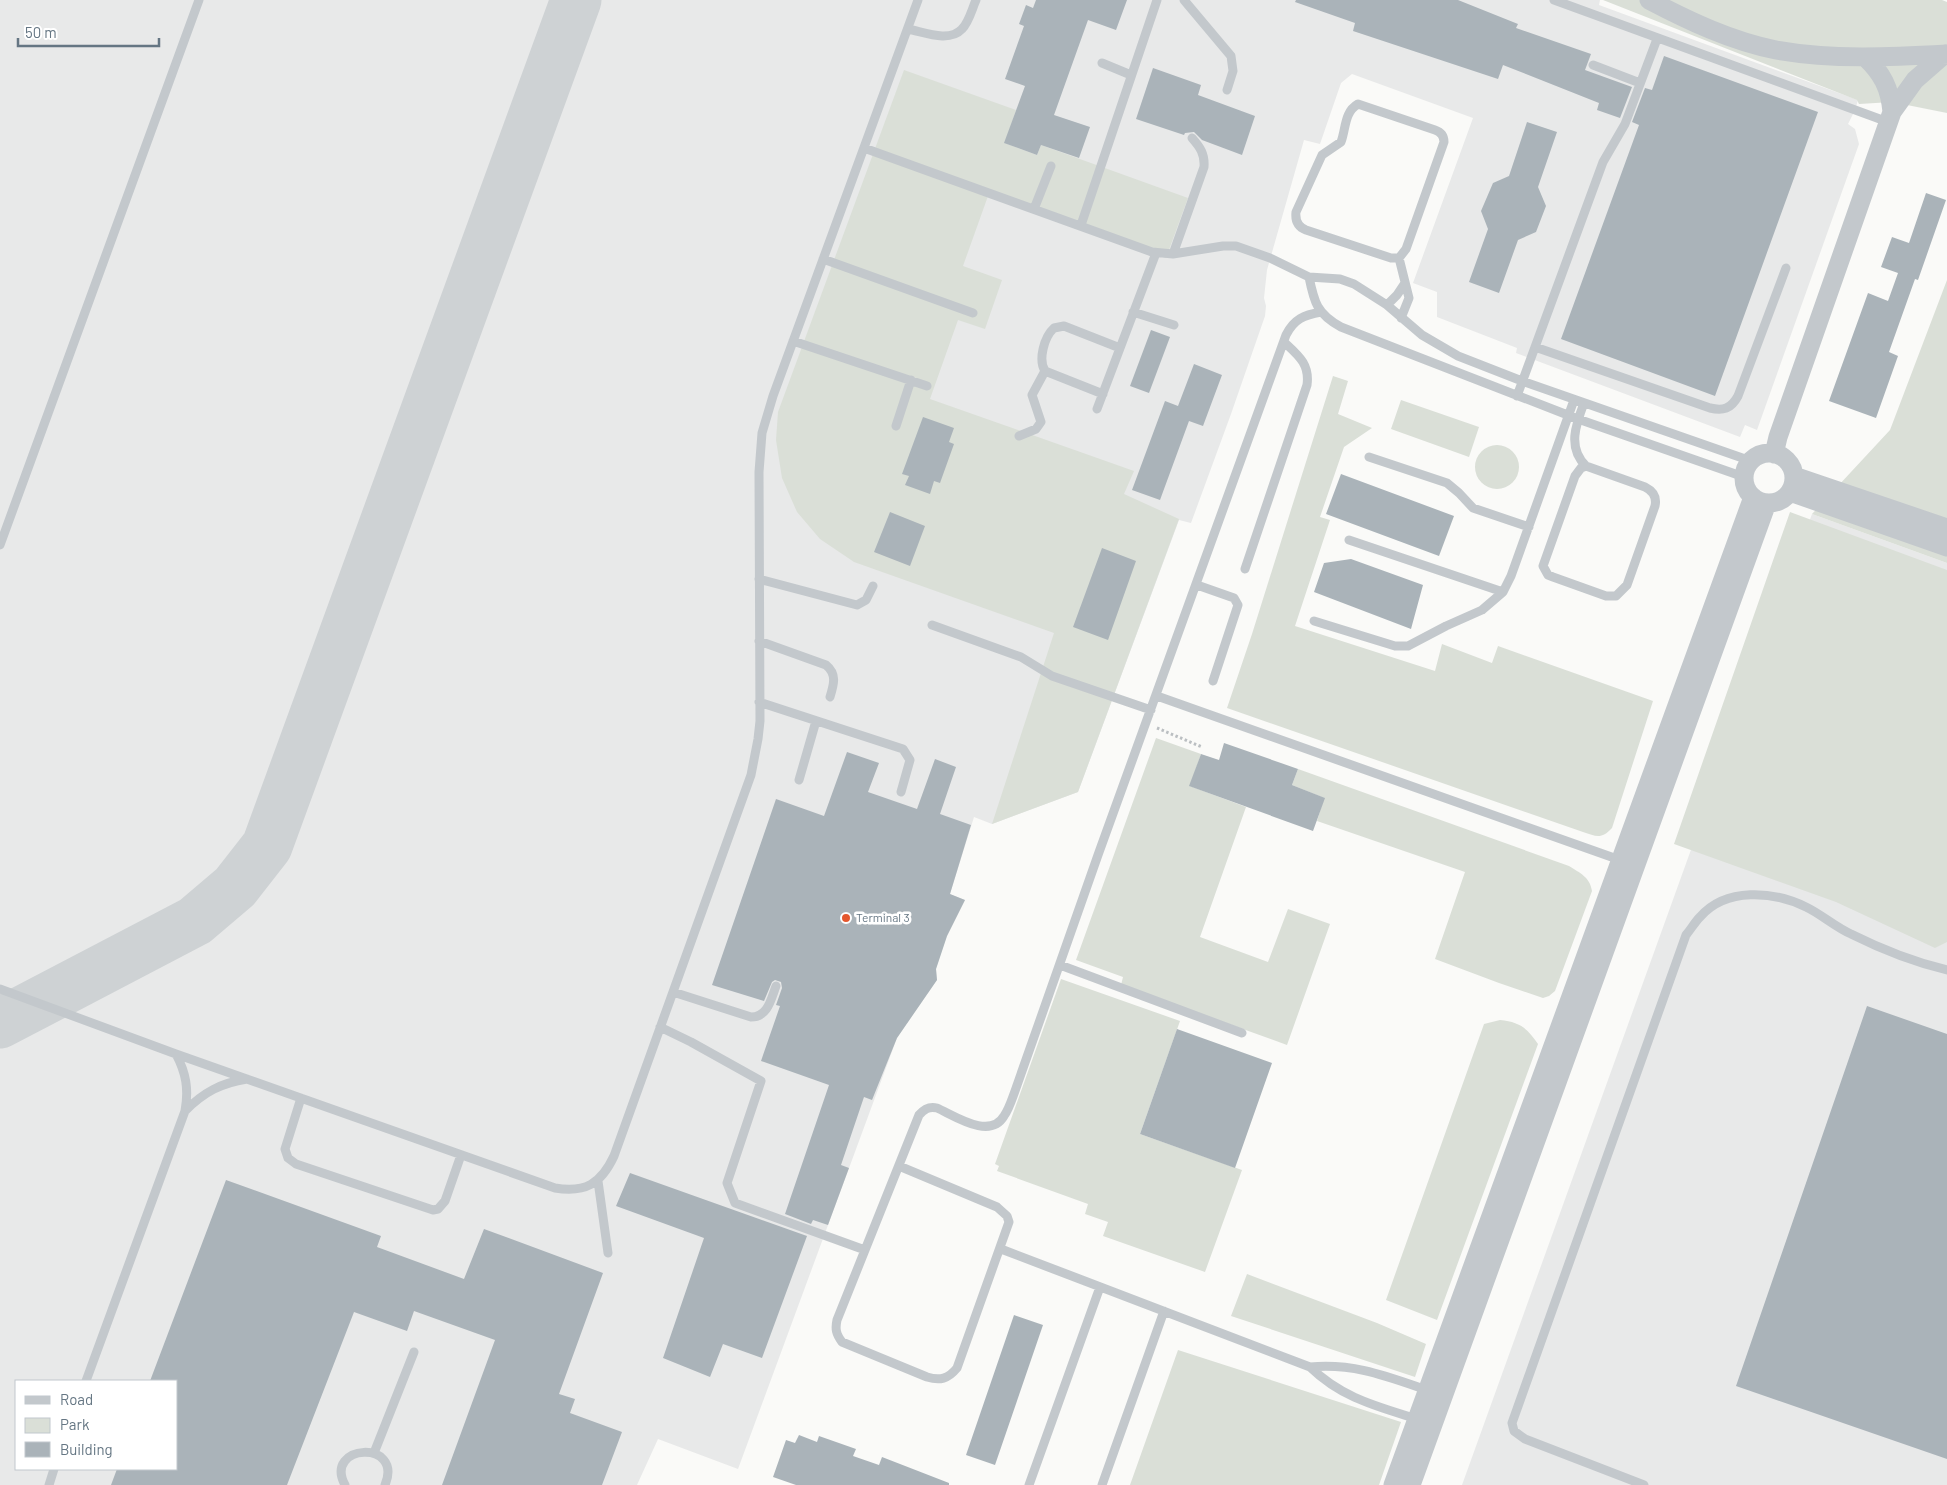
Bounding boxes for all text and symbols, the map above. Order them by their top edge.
scale bar [18,15,159,47]
text: 50 m [25,23,57,41]
place label: Terminal 3 [856,910,910,924]
marker: Terminal 3 [840,912,852,924]
legend [15,1380,178,1470]
text: Road [60,1390,93,1408]
text: Park [60,1415,90,1433]
text: Building [60,1440,113,1458]

